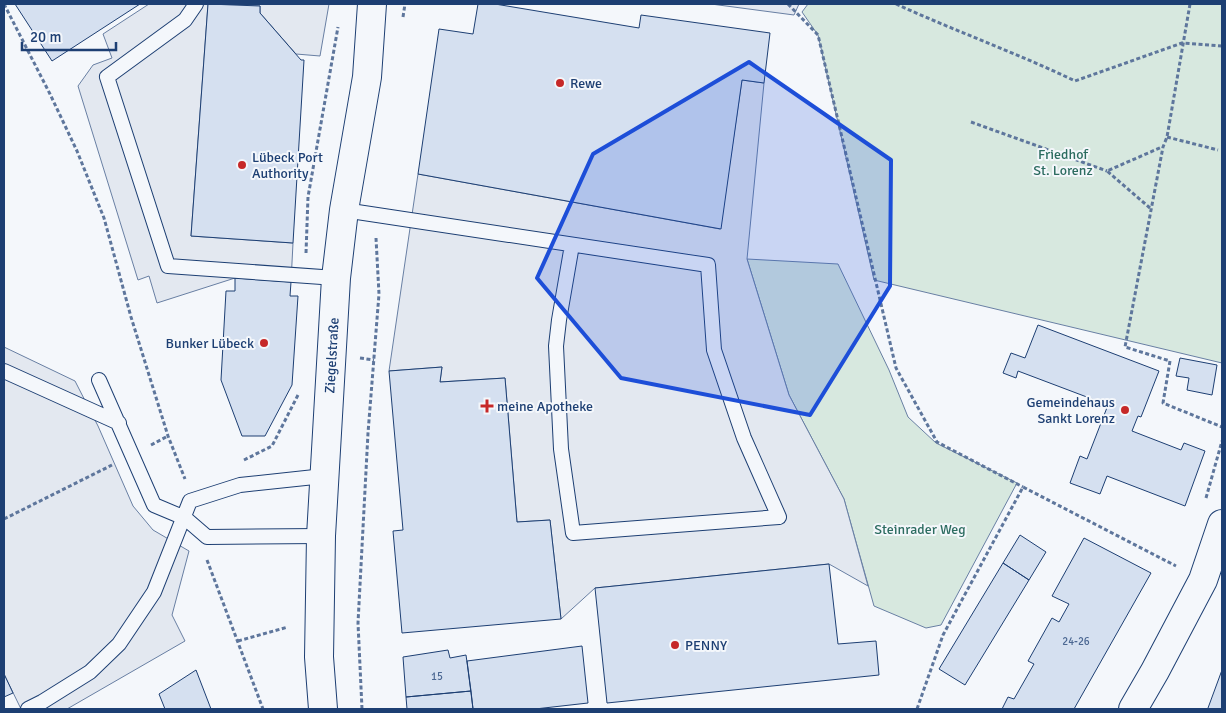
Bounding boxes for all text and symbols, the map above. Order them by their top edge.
scale bar [22,20,116,52]
text: 20 m [30,28,61,46]
place label: Rewe [570,75,602,92]
marker: Rewe [554,77,566,89]
park label: Friedhof St. Lorenz [1033,146,1093,179]
place label: Lübeck Port Authority [252,149,323,182]
marker: Lübeck Port Authority [236,159,248,171]
street label: Ziegelstraße [321,317,343,394]
place label: Bunker Lübeck [166,335,254,352]
marker: Bunker Lübeck [258,337,270,349]
place label: Gemeindehaus Sankt Lorenz [1026,394,1115,427]
place label: meine Apotheke [497,398,593,415]
marker: meine Apotheke [481,400,493,412]
marker: Gemeindehaus Sankt Lorenz [1119,404,1131,416]
park label: Steinrader Weg [874,521,966,538]
house number: 24-26 [1062,635,1090,648]
place label: PENNY [685,637,727,654]
marker: PENNY [669,639,681,651]
house number: 15 [431,670,443,683]

